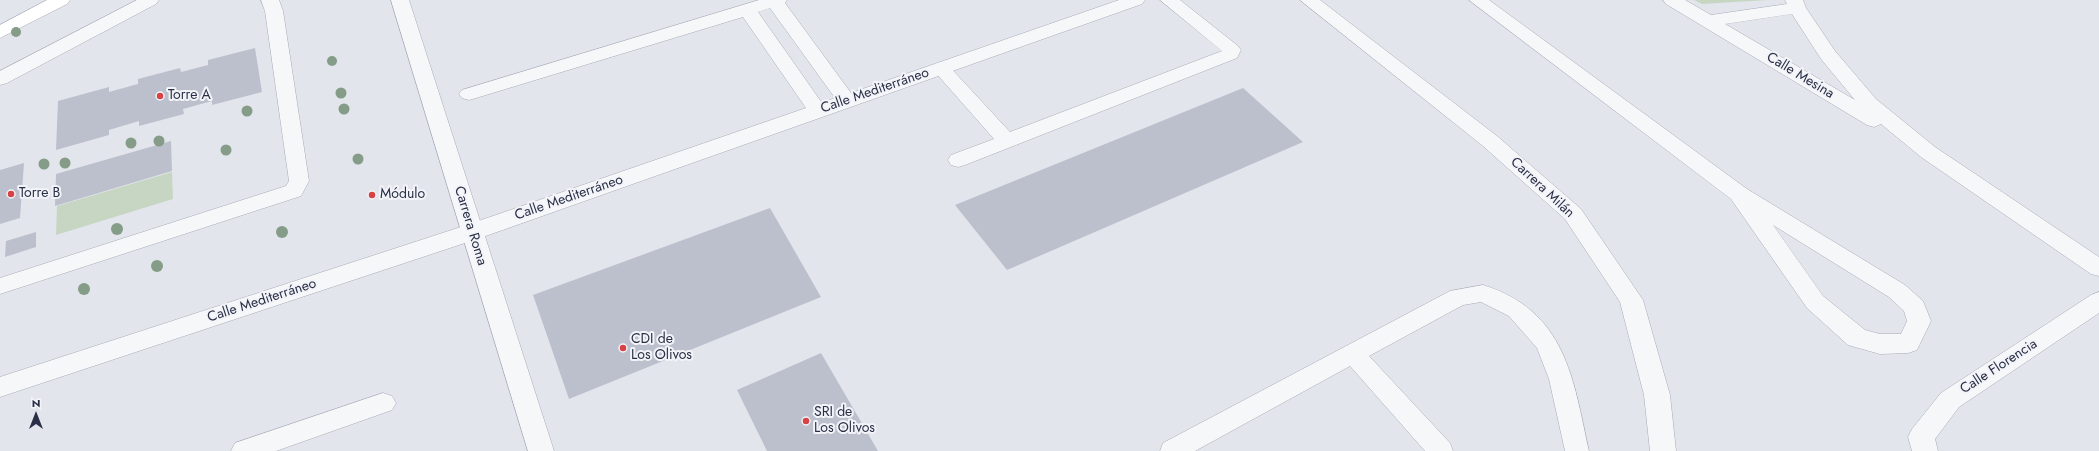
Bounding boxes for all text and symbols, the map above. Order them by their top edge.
street label: Calle Mesina [1763,49,1837,103]
street label: Calle Mediterráneo [819,65,931,117]
place label: Torre A [168,88,211,104]
marker: Torre A [155,91,165,101]
street label: Carrera Milán [1507,154,1577,222]
street label: Calle Mediterráneo [513,172,625,224]
street label: Carrera Roma [450,184,490,268]
place label: Torre B [19,186,60,202]
place label: Módulo [380,187,425,203]
marker: Torre B [6,189,16,199]
marker: Módulo [367,190,377,200]
street label: Calle Mediterráneo [205,275,319,327]
place label: CDI de Los Olivos [631,332,692,364]
street label: Calle Florencia [1957,336,2041,398]
marker: CDI de Los Olivos [618,343,628,353]
north arrow [16,395,56,435]
text: N [32,395,40,411]
place label: SRI de Los Olivos [814,405,875,438]
marker: SRI de Los Olivos [801,416,811,426]

